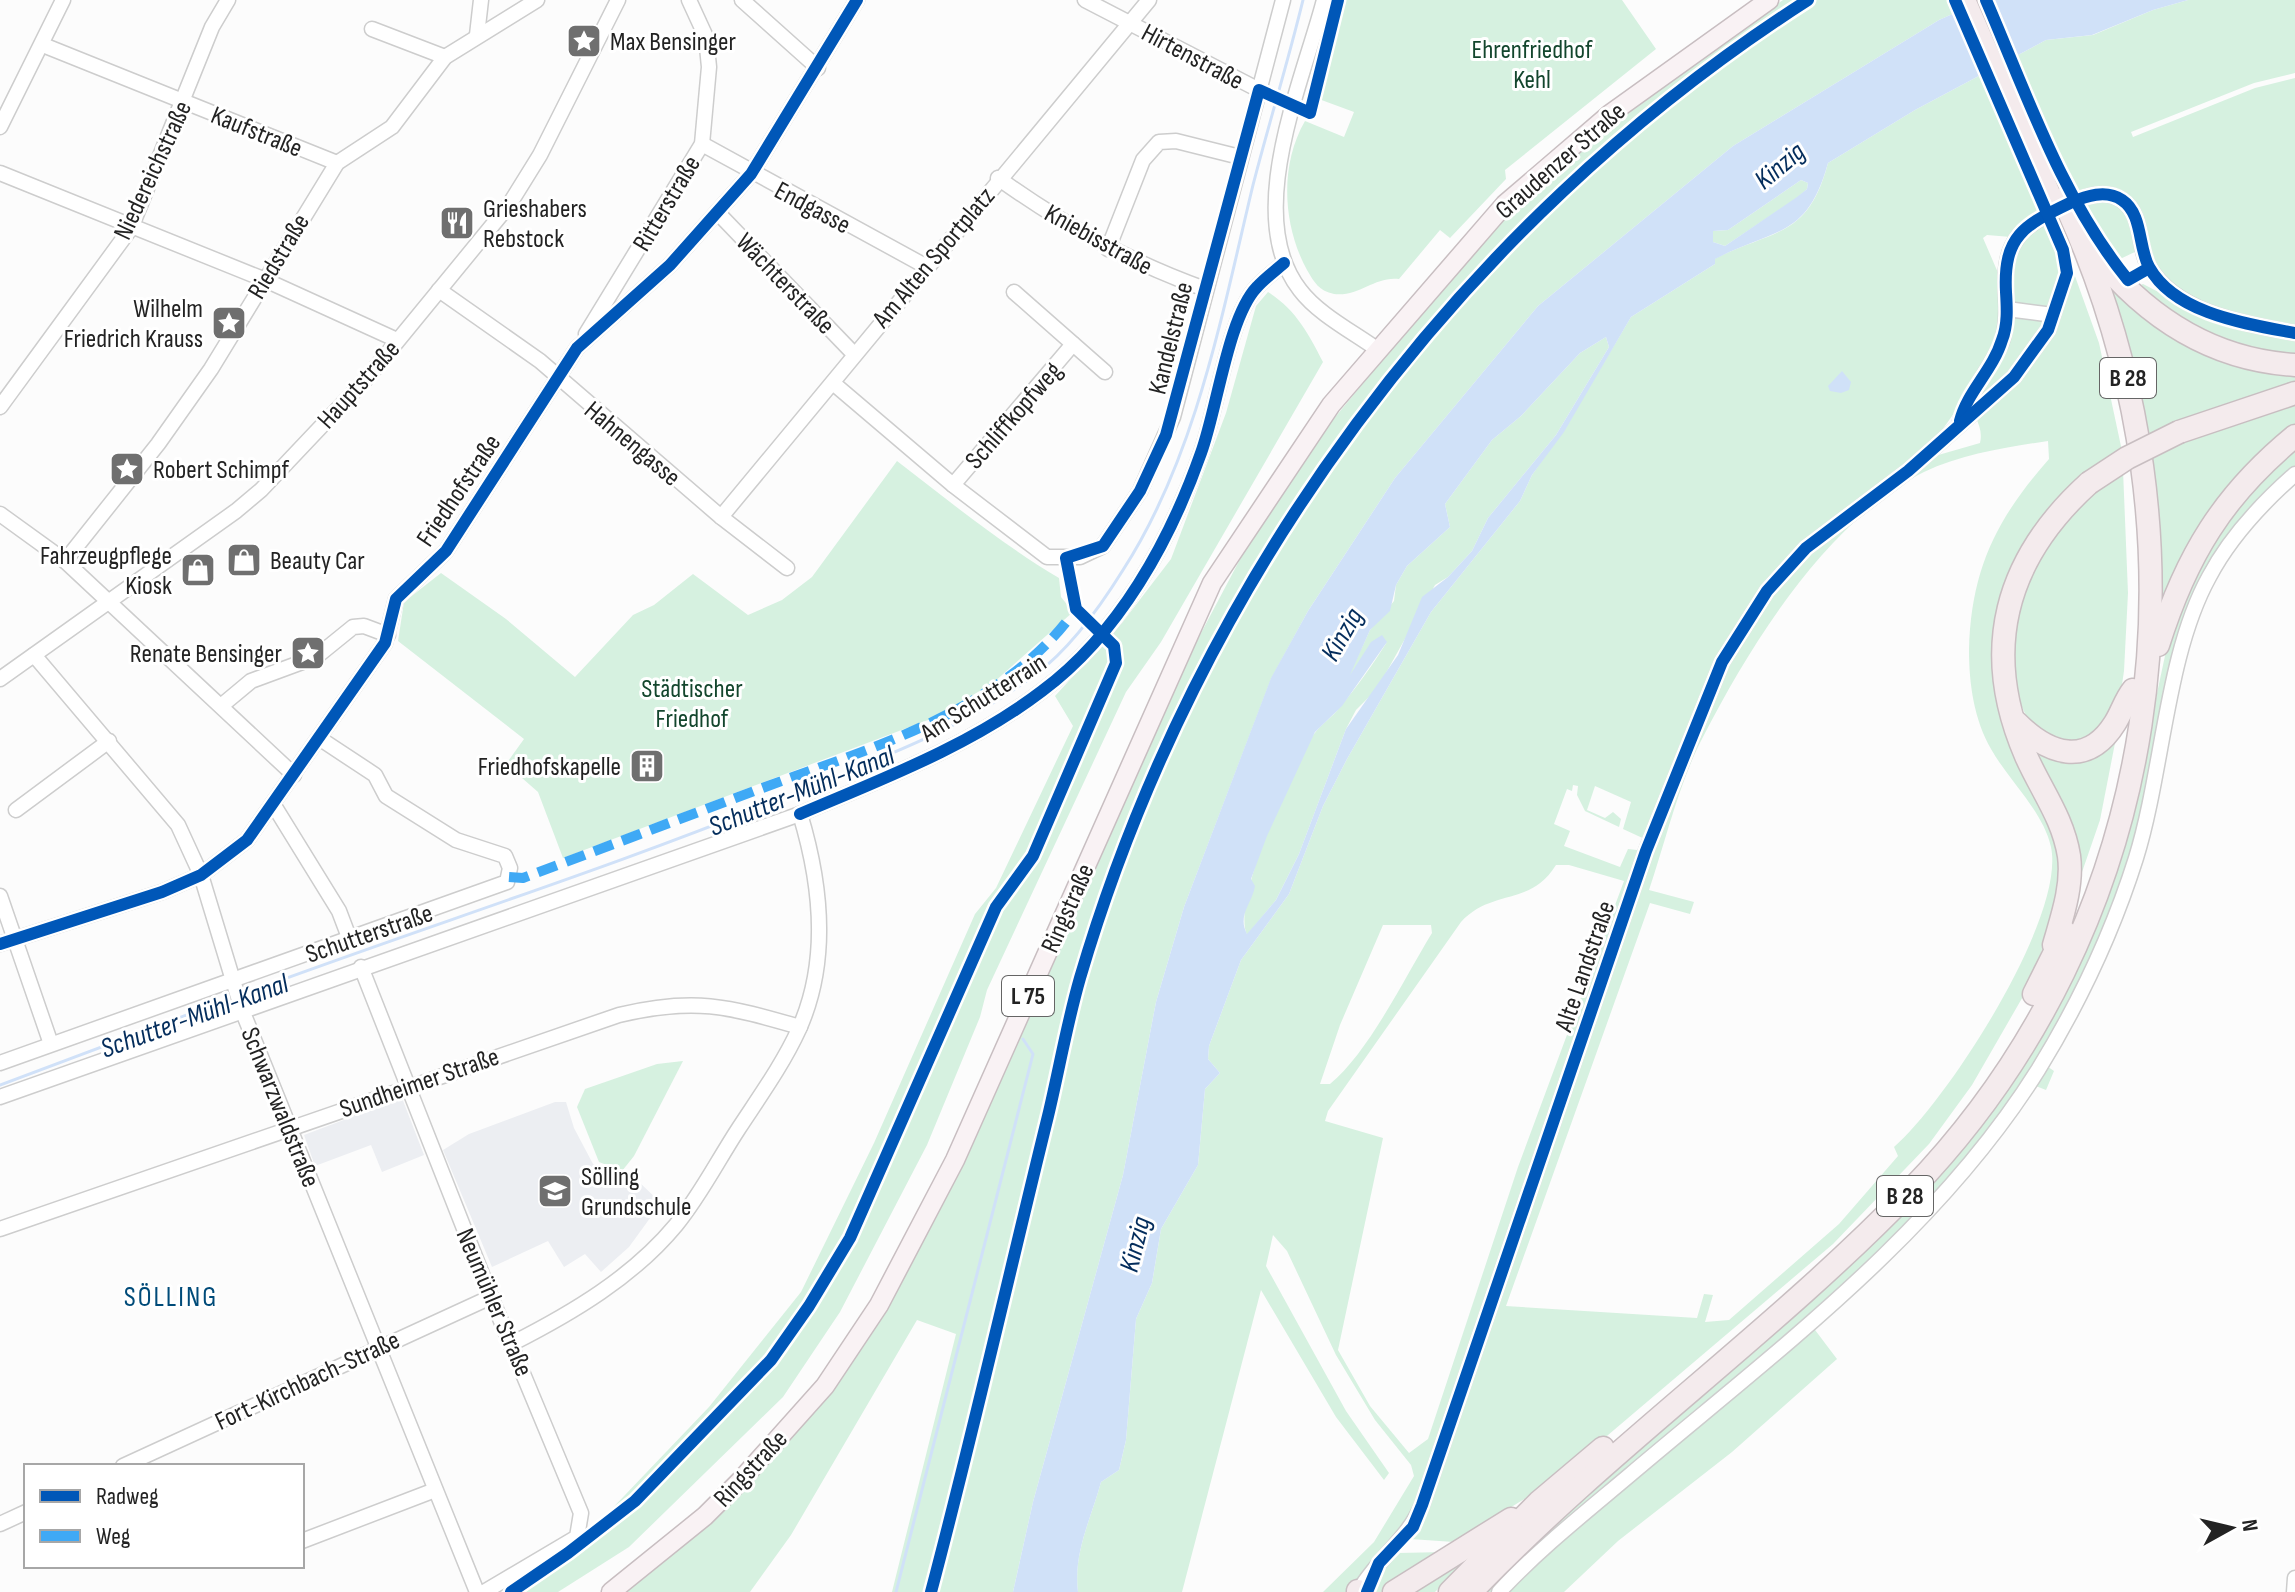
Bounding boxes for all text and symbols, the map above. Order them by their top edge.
street label: Hirtenstraße [1136,18,1248,97]
place icon: Max Bensinger [565,22,603,60]
place label: Max Bensinger [610,27,737,58]
park label: Ehrenfriedhof Kehl [1472,35,1593,96]
street label: Niedereichstraße [108,96,199,245]
street label: Graudenzer Straße [1490,96,1632,226]
street label: Kaufstraße [206,100,307,165]
water label: Kinzig [1748,135,1812,197]
street label: Ritterstraße [627,150,708,257]
street label: Endgasse [769,175,856,241]
street label: Am Alten Sportplatz [866,181,1002,335]
place label: Grieshabers Rebstock [483,194,587,255]
street label: Kniebisstraße [1039,198,1158,283]
restaurant icon: Grieshabers Rebstock [438,204,476,242]
street label: Riedstraße [242,209,317,305]
street label: Wächterstraße [729,227,841,341]
street label: Kandelstraße [1143,279,1200,398]
place label: Wilhelm Friedrich Krauss [64,294,203,355]
place icon: Wilhelm Friedrich Krauss [210,304,248,342]
street label: Hauptstraße [311,334,407,436]
street label: Schliffkopfweg [959,356,1069,476]
road number: B 28 [2100,358,2156,398]
street label: Hahnengasse [578,395,686,493]
street label: Friedhofstraße [410,429,508,553]
place icon: Robert Schimpf [108,450,146,488]
place label: Robert Schimpf [153,455,289,486]
place label: Fahrzeugpflege Kiosk [40,541,172,602]
shop icon: Beauty Car [225,541,263,579]
place label: Beauty Car [270,546,365,577]
shop icon: Fahrzeugpflege Kiosk [179,551,217,589]
water label: Kinzig [1314,602,1371,667]
place icon: Renate Bensinger [289,634,327,672]
place label: Renate Bensinger [130,639,283,670]
street label: Am Schutterrain [914,647,1052,750]
park label: Städtischer Friedhof [641,674,743,735]
water label: Schutter-Mühl-Kanal [704,739,900,844]
building icon: Friedhofskapelle [628,747,666,785]
place label: Friedhofskapelle [478,752,621,783]
street label: Ringstraße [1035,859,1102,958]
street label: Alte Landstraße [1548,897,1622,1037]
street label: Schutterstraße [302,898,437,971]
water label: Schutter-Mühl-Kanal [96,967,294,1066]
road number: L 75 [1002,976,1054,1016]
street label: Schwarzwaldstraße [234,1023,326,1192]
street label: Sundheimer Straße [336,1042,503,1125]
place label: Sölling Grundschule [581,1162,691,1223]
school or university icon: Sölling Grundschule [536,1172,574,1210]
road number: B 28 [1877,1176,1933,1216]
water label: Kinzig [1113,1213,1158,1275]
street label: Neumühler Straße [449,1224,539,1381]
district label: SÖLLING [124,1281,218,1314]
street label: Fort-Kirchbach-Straße [210,1325,405,1438]
street label: Ringstraße [708,1424,795,1514]
legend [24,1464,304,1568]
text: Radweg [96,1482,159,1511]
north arrow [2191,1488,2271,1568]
text: N [2235,1518,2264,1533]
text: Weg [96,1522,130,1551]

